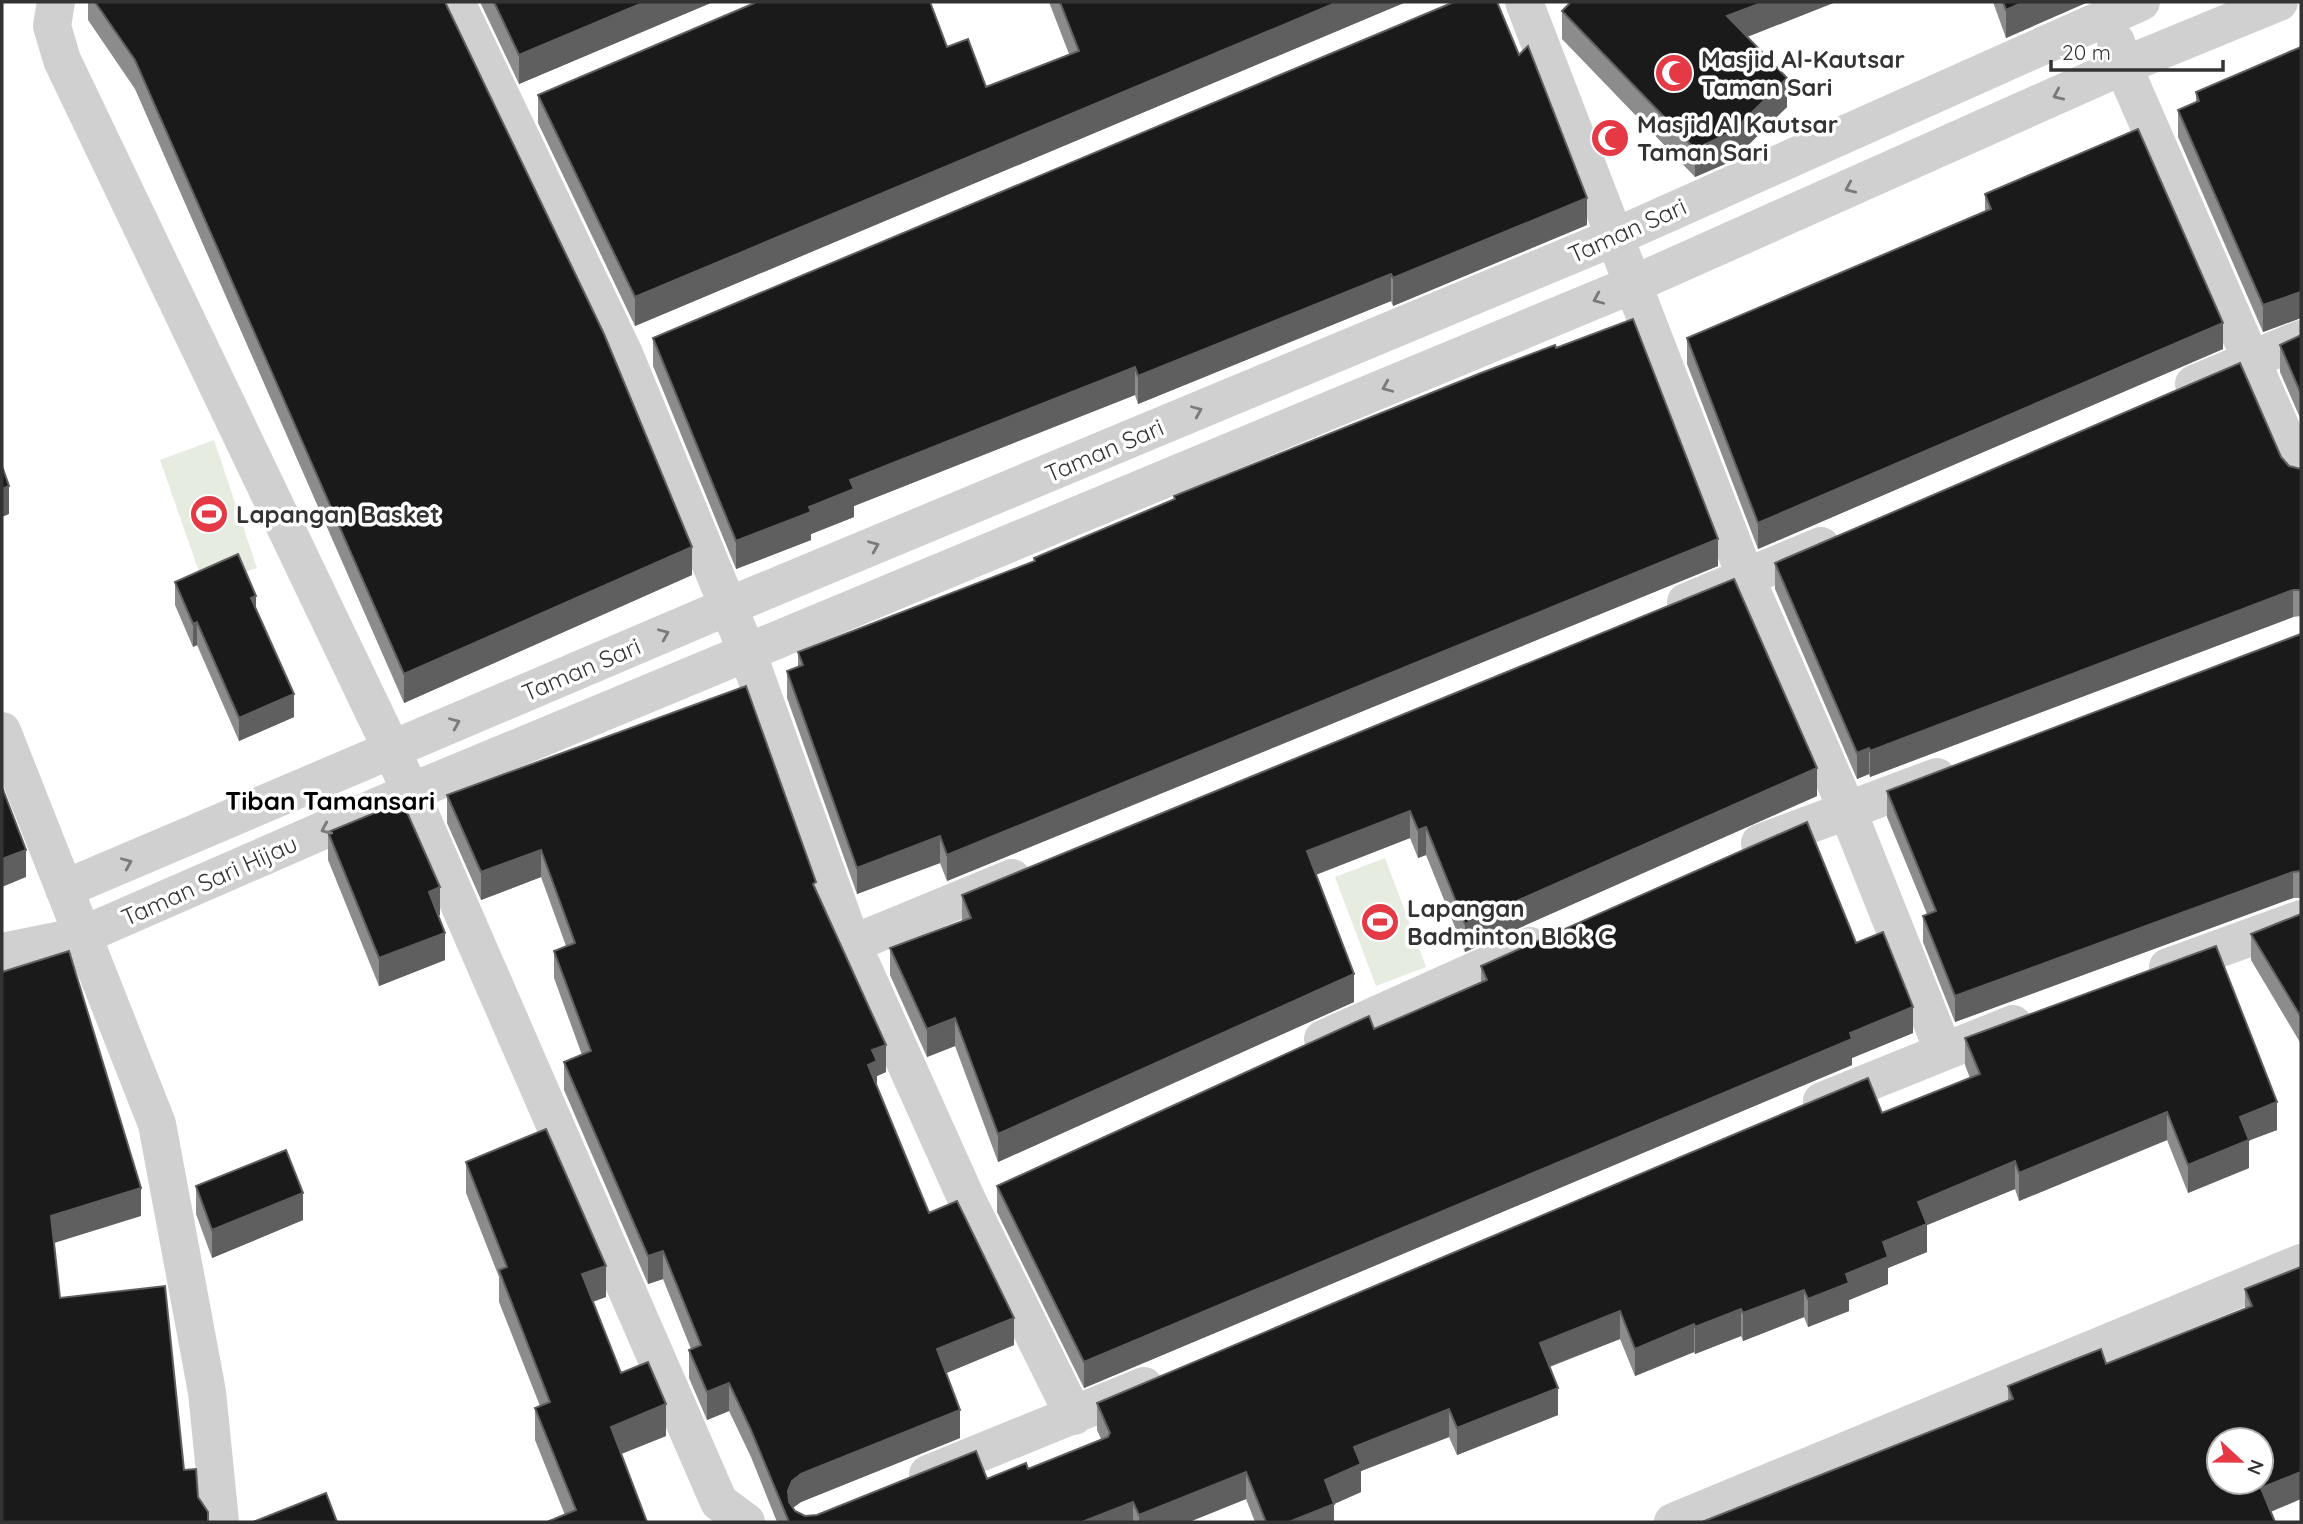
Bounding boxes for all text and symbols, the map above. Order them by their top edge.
scale bar [2051,28,2222,72]
text: 20 m [2062,39,2111,65]
place label: Masjid Al-Kautsar Taman Sari [1701,44,1905,102]
mosque icon: Masjid Al-Kautsar Taman Sari [1653,52,1695,94]
one-way arrow [2053,87,2065,101]
place label: Masjid Al Kautsar Taman Sari [1637,109,1838,167]
mosque icon: Masjid Al Kautsar Taman Sari [1589,117,1631,159]
one-way arrow [1845,180,1858,194]
street label: Taman Sari [1563,191,1691,269]
one-way arrow [1592,291,1604,305]
one-way arrow [1382,378,1394,392]
one-way arrow [1190,405,1202,419]
street label: Taman Sari [1040,412,1168,488]
sports icon: Lapangan Basket [188,493,230,535]
place label: Lapangan Basket [236,499,440,529]
one-way arrow [867,540,879,554]
one-way arrow [657,628,669,642]
street label: Taman Sari [517,631,645,707]
one-way arrow [448,717,460,731]
district label: Tiban Tamansari [225,784,435,817]
one-way arrow [320,821,333,835]
street label: Taman Sari Hijau [116,828,302,932]
one-way arrow [120,857,132,871]
place label: Lapangan Badminton Blok C [1407,893,1613,951]
sports icon: Lapangan Badminton Blok C [1359,901,1401,943]
north arrow [2205,1426,2275,1496]
text: N [2242,1456,2270,1478]

